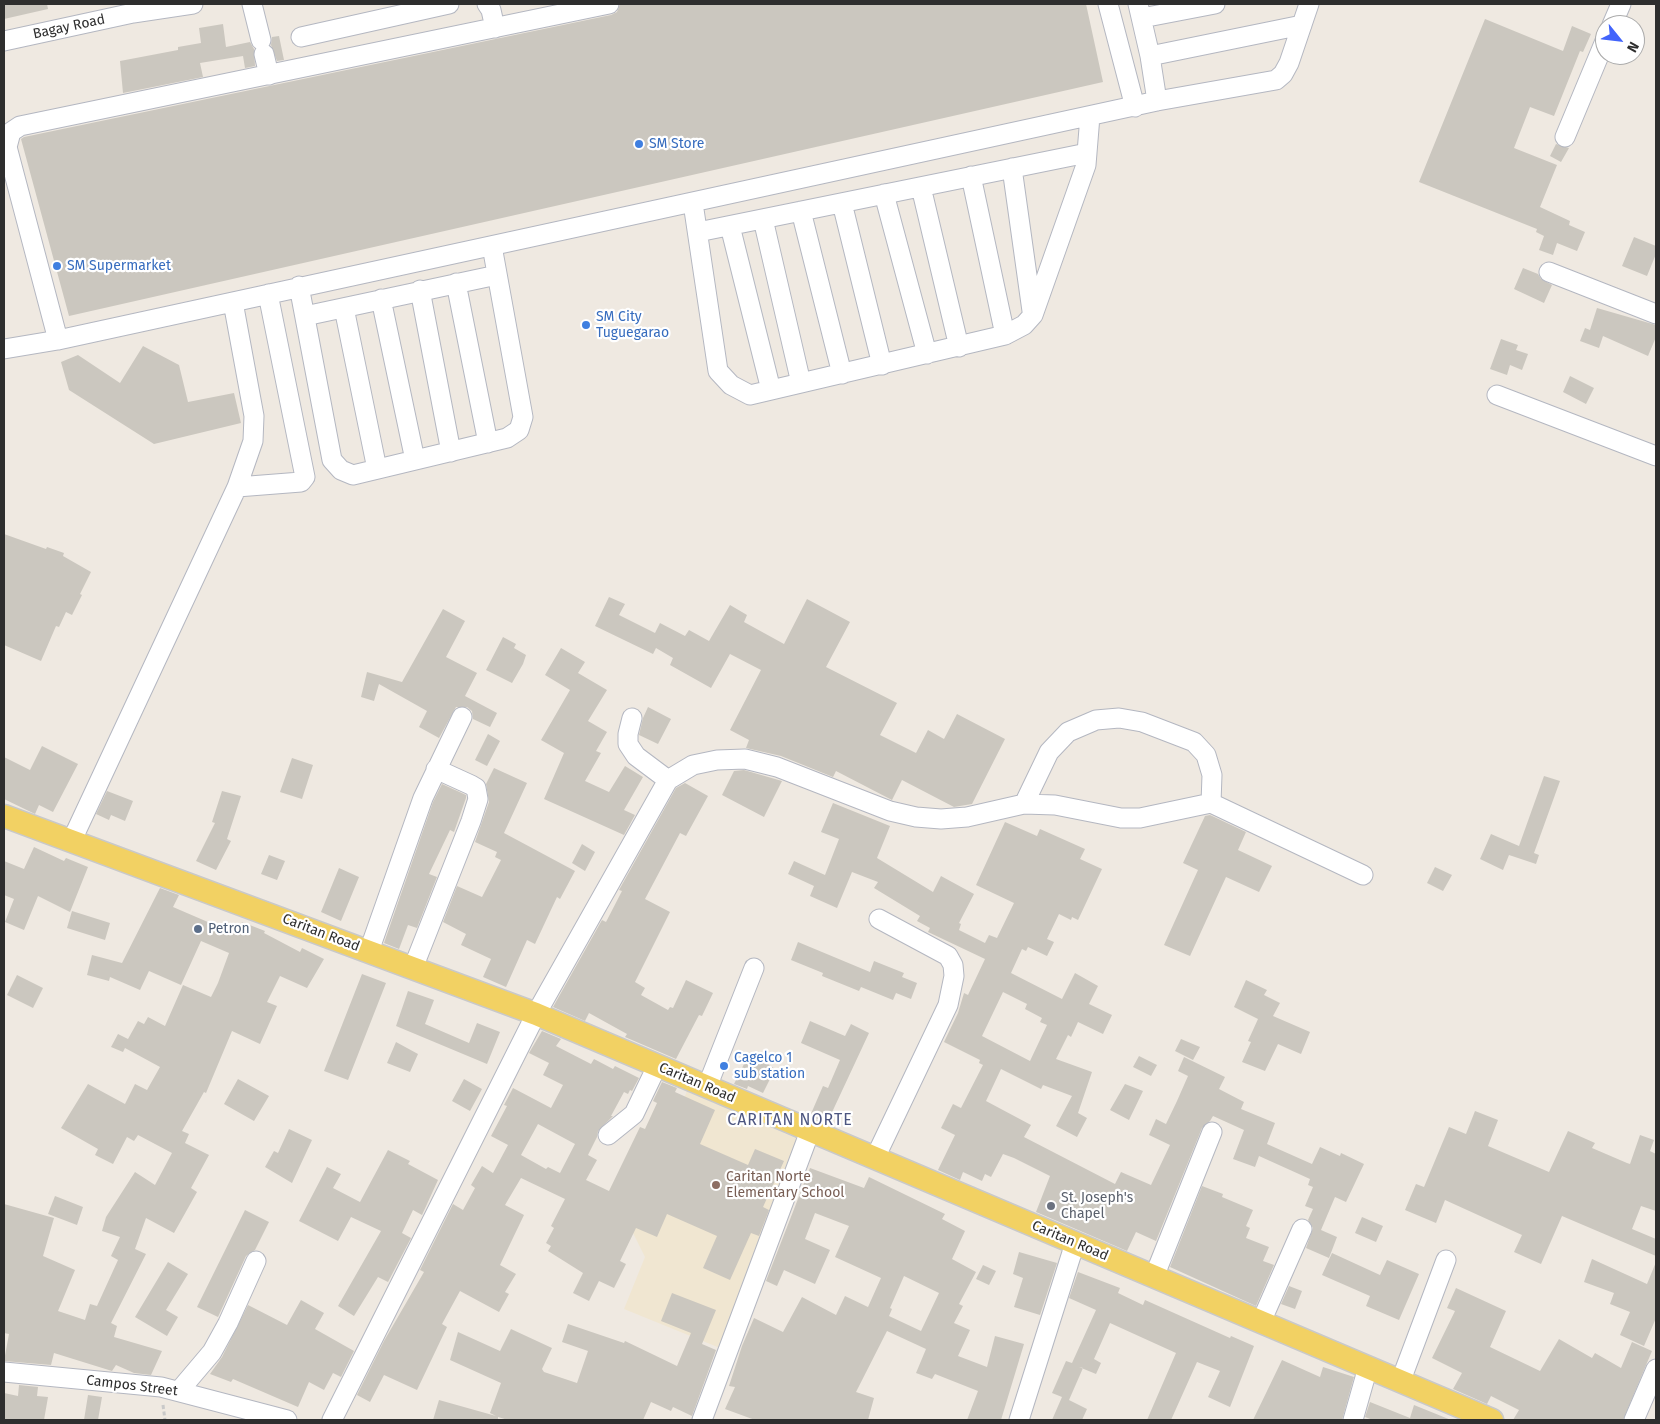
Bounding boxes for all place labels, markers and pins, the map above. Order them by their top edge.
place label: SM Store [649,136,704,152]
marker: SM Store [633,138,645,150]
place label: SM Supermarket [67,258,171,274]
marker: SM Supermarket [51,260,63,272]
place label: SM City Tuguegarao [596,309,669,342]
marker: SM City Tuguegarao [580,319,592,331]
place label: Petron [208,921,250,937]
marker: Petron [192,923,204,935]
place label: Cagelco 1 sub station [734,1050,805,1082]
marker: Cagelco 1 sub station [718,1060,730,1072]
place label: Caritan Norte Elementary School [726,1169,844,1202]
marker: Caritan Norte Elementary School [710,1179,722,1191]
place label: St. Joseph's Chapel [1061,1190,1133,1222]
marker: St. Joseph's Chapel [1045,1200,1057,1212]

